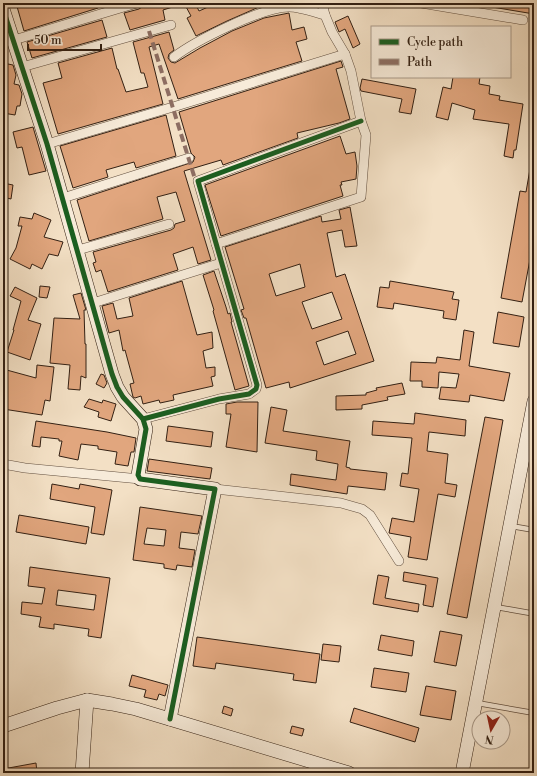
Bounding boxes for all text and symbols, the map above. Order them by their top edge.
scale bar [28,26,101,52]
legend [371,26,511,78]
text: 50 m [34,33,62,48]
text: Cycle path [407,35,463,50]
text: Path [407,55,432,70]
north arrow [471,710,511,750]
text: N [484,731,495,746]

